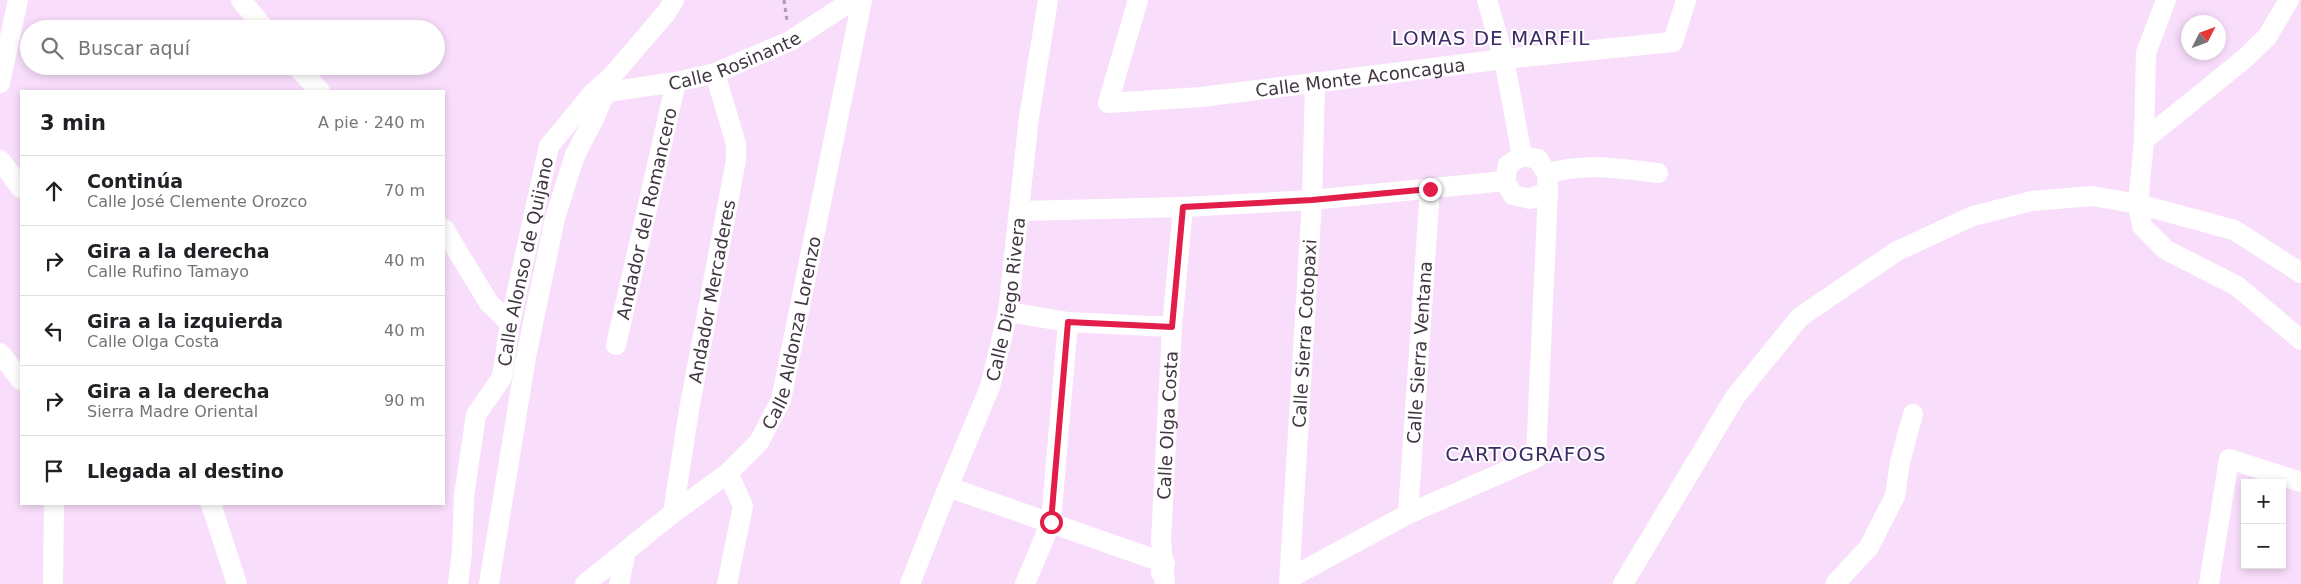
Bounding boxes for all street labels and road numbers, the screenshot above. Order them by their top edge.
street label: Calle Rosinante [667,27,804,93]
street label: Calle Monte Aconcagua [1254,53,1466,101]
street label: Andador del Romancero [612,105,680,321]
street label: Calle Alonso de Quijano [493,155,557,368]
street label: Andador Mercaderes [684,198,739,385]
street label: Calle Diego Rivera [981,216,1029,383]
street label: Calle Aldonza Lorenzo [757,234,824,433]
street label: Calle Sierra Cotopaxi [1288,238,1320,428]
street label: Calle Sierra Ventana [1402,260,1436,444]
street label: Calle Olga Costa [1153,350,1181,500]

